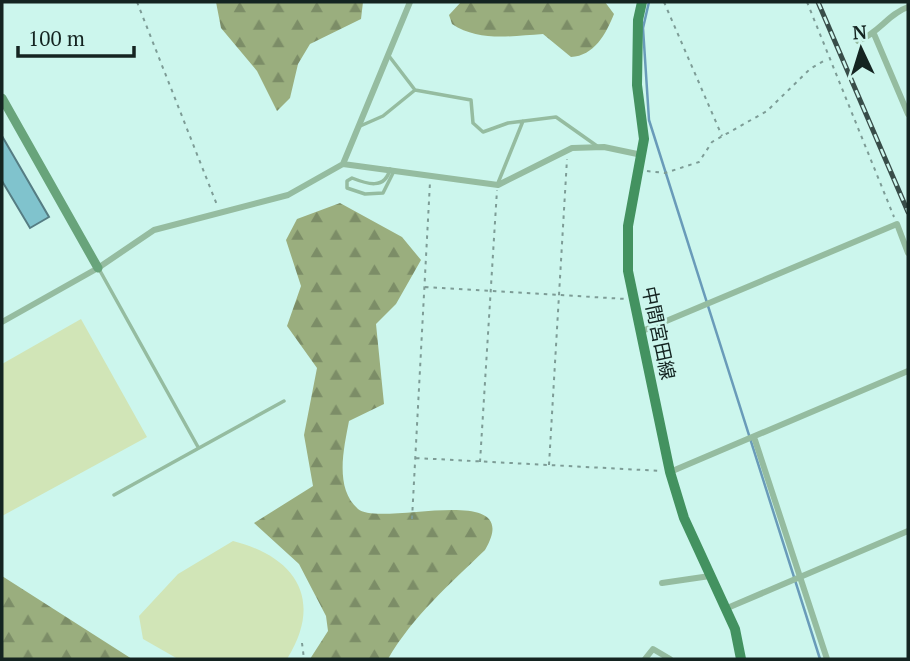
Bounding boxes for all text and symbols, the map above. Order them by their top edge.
scale bar [18,14,133,58]
north arrow [826,14,896,84]
text: N [852,19,868,45]
text: 100 m [28,24,85,52]
street label: 中間宮田線 [637,284,682,382]

